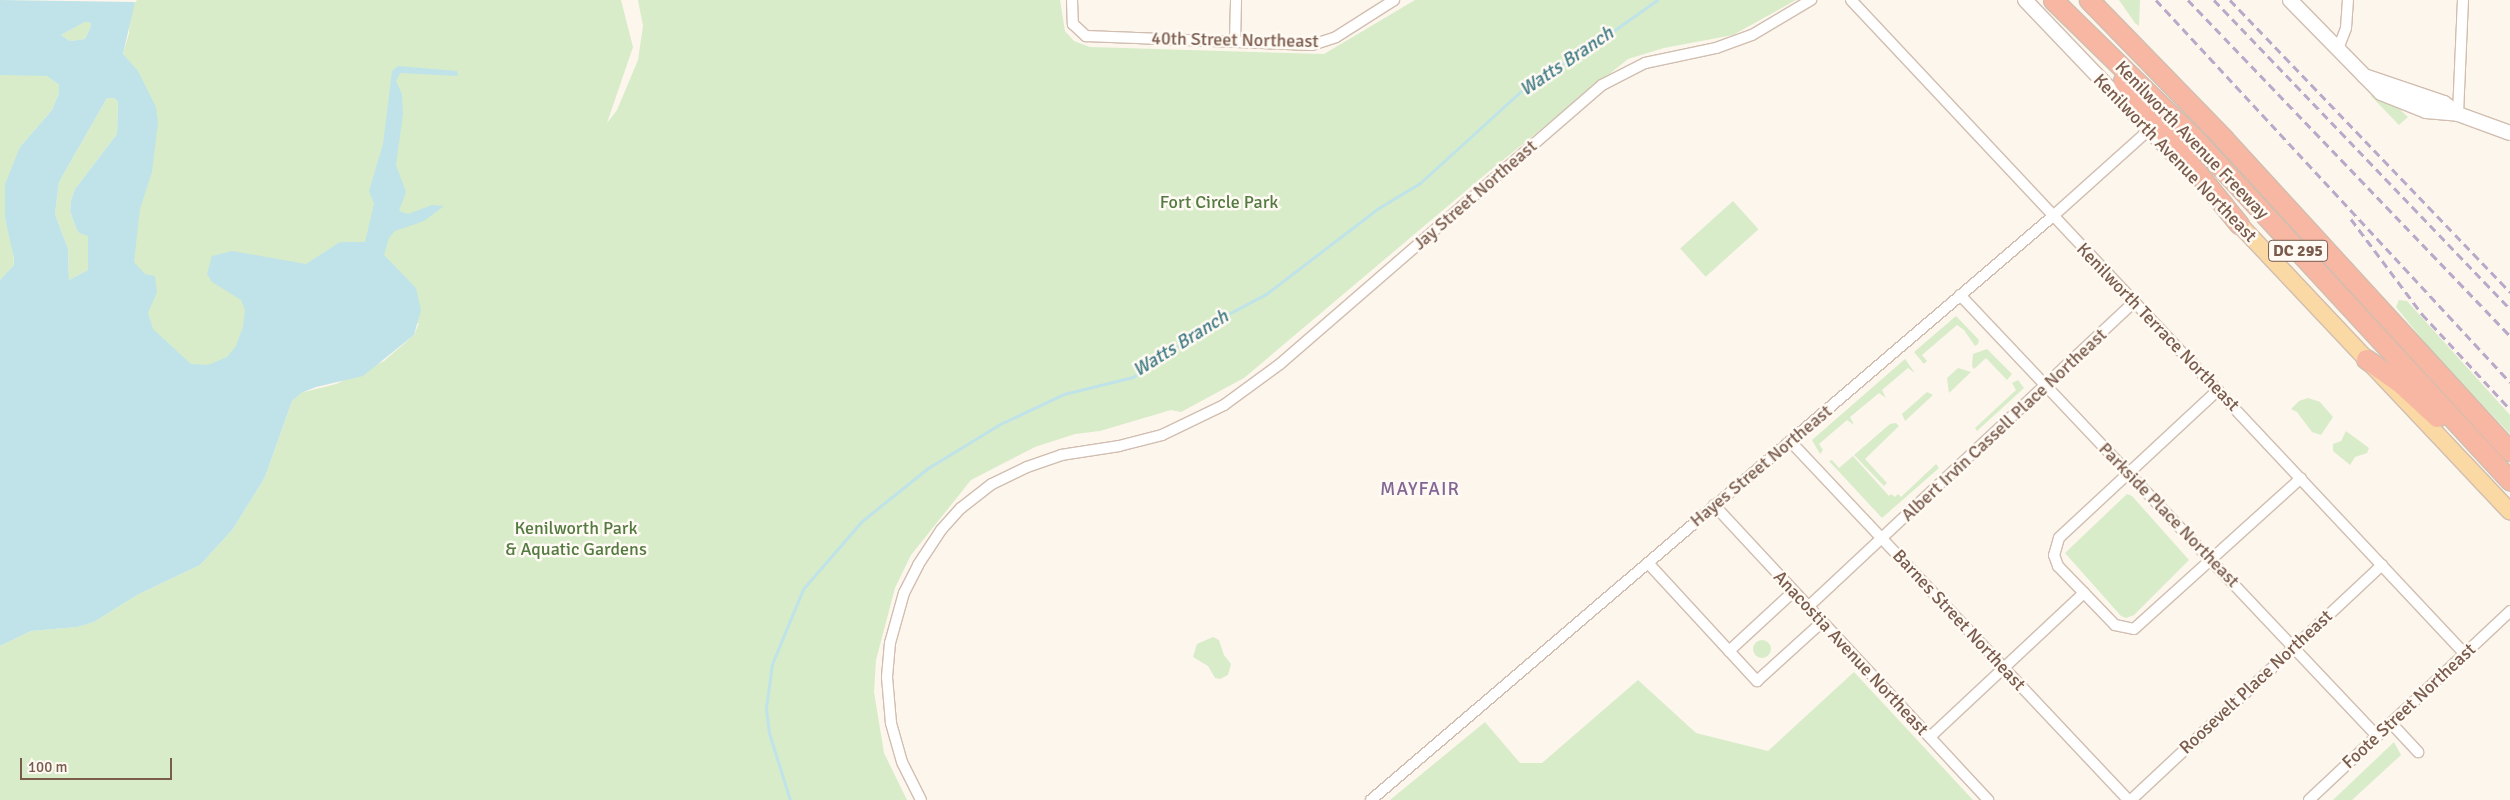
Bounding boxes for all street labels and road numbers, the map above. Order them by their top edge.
street label: 40th Street Northeast [1151,28,1319,52]
street label: Kenilworth Avenue Freeway [2111,56,2273,224]
street label: Kenilworth Avenue Northeast [2089,69,2261,247]
street label: Jay Street Northeast [1409,135,1541,255]
street label: Kenilworth Terrace Northeast [2072,238,2244,416]
road number: DC 295 [2268,238,2328,264]
street label: Albert Irvin Cassell Place Northeast [1897,324,2111,526]
street label: Hayes Street Northeast [1686,401,1836,531]
street label: Parkside Place Northeast [2094,438,2244,592]
street label: Barnes Street Northeast [1888,545,2030,695]
street label: Anacostia Avenue Northeast [1769,566,1933,740]
street label: Roosevelt Place Northeast [2175,606,2337,758]
street label: Foote Street Northeast [2338,639,2480,773]

